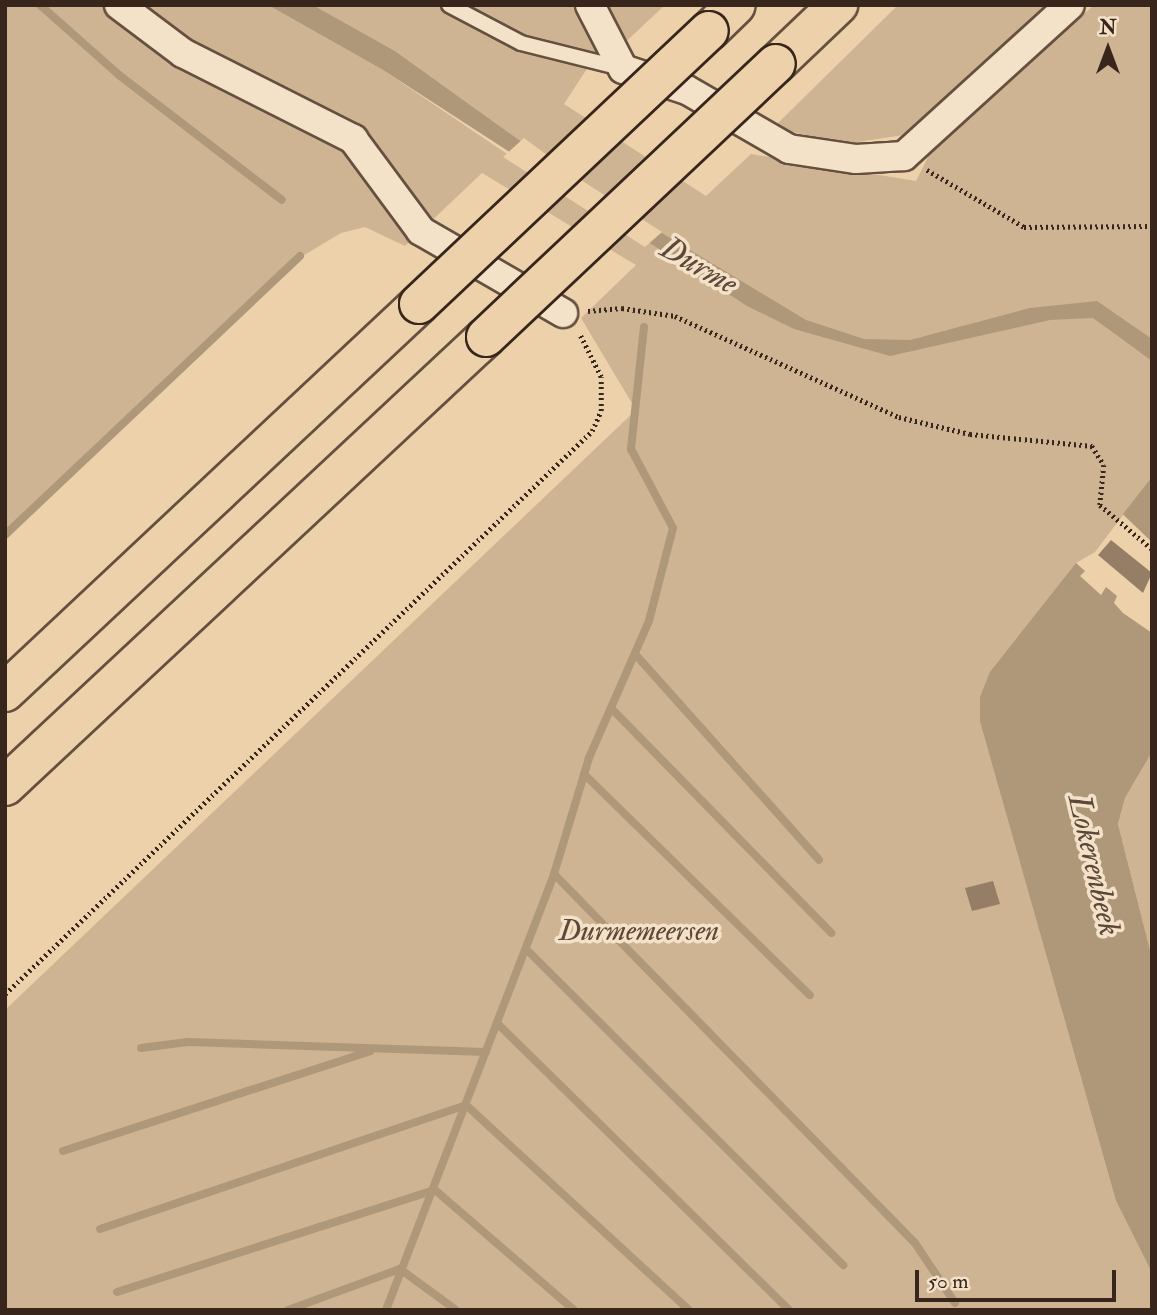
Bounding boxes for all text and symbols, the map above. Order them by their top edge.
north arrow [1073,14,1143,84]
text: N [1099,16,1117,40]
water label: Durme [654,229,744,303]
water label: Lokerenbeek [1059,791,1129,939]
park label: Durmemeersen [559,913,719,949]
scale bar [919,1256,1120,1300]
text: 50 m [928,1268,969,1295]

